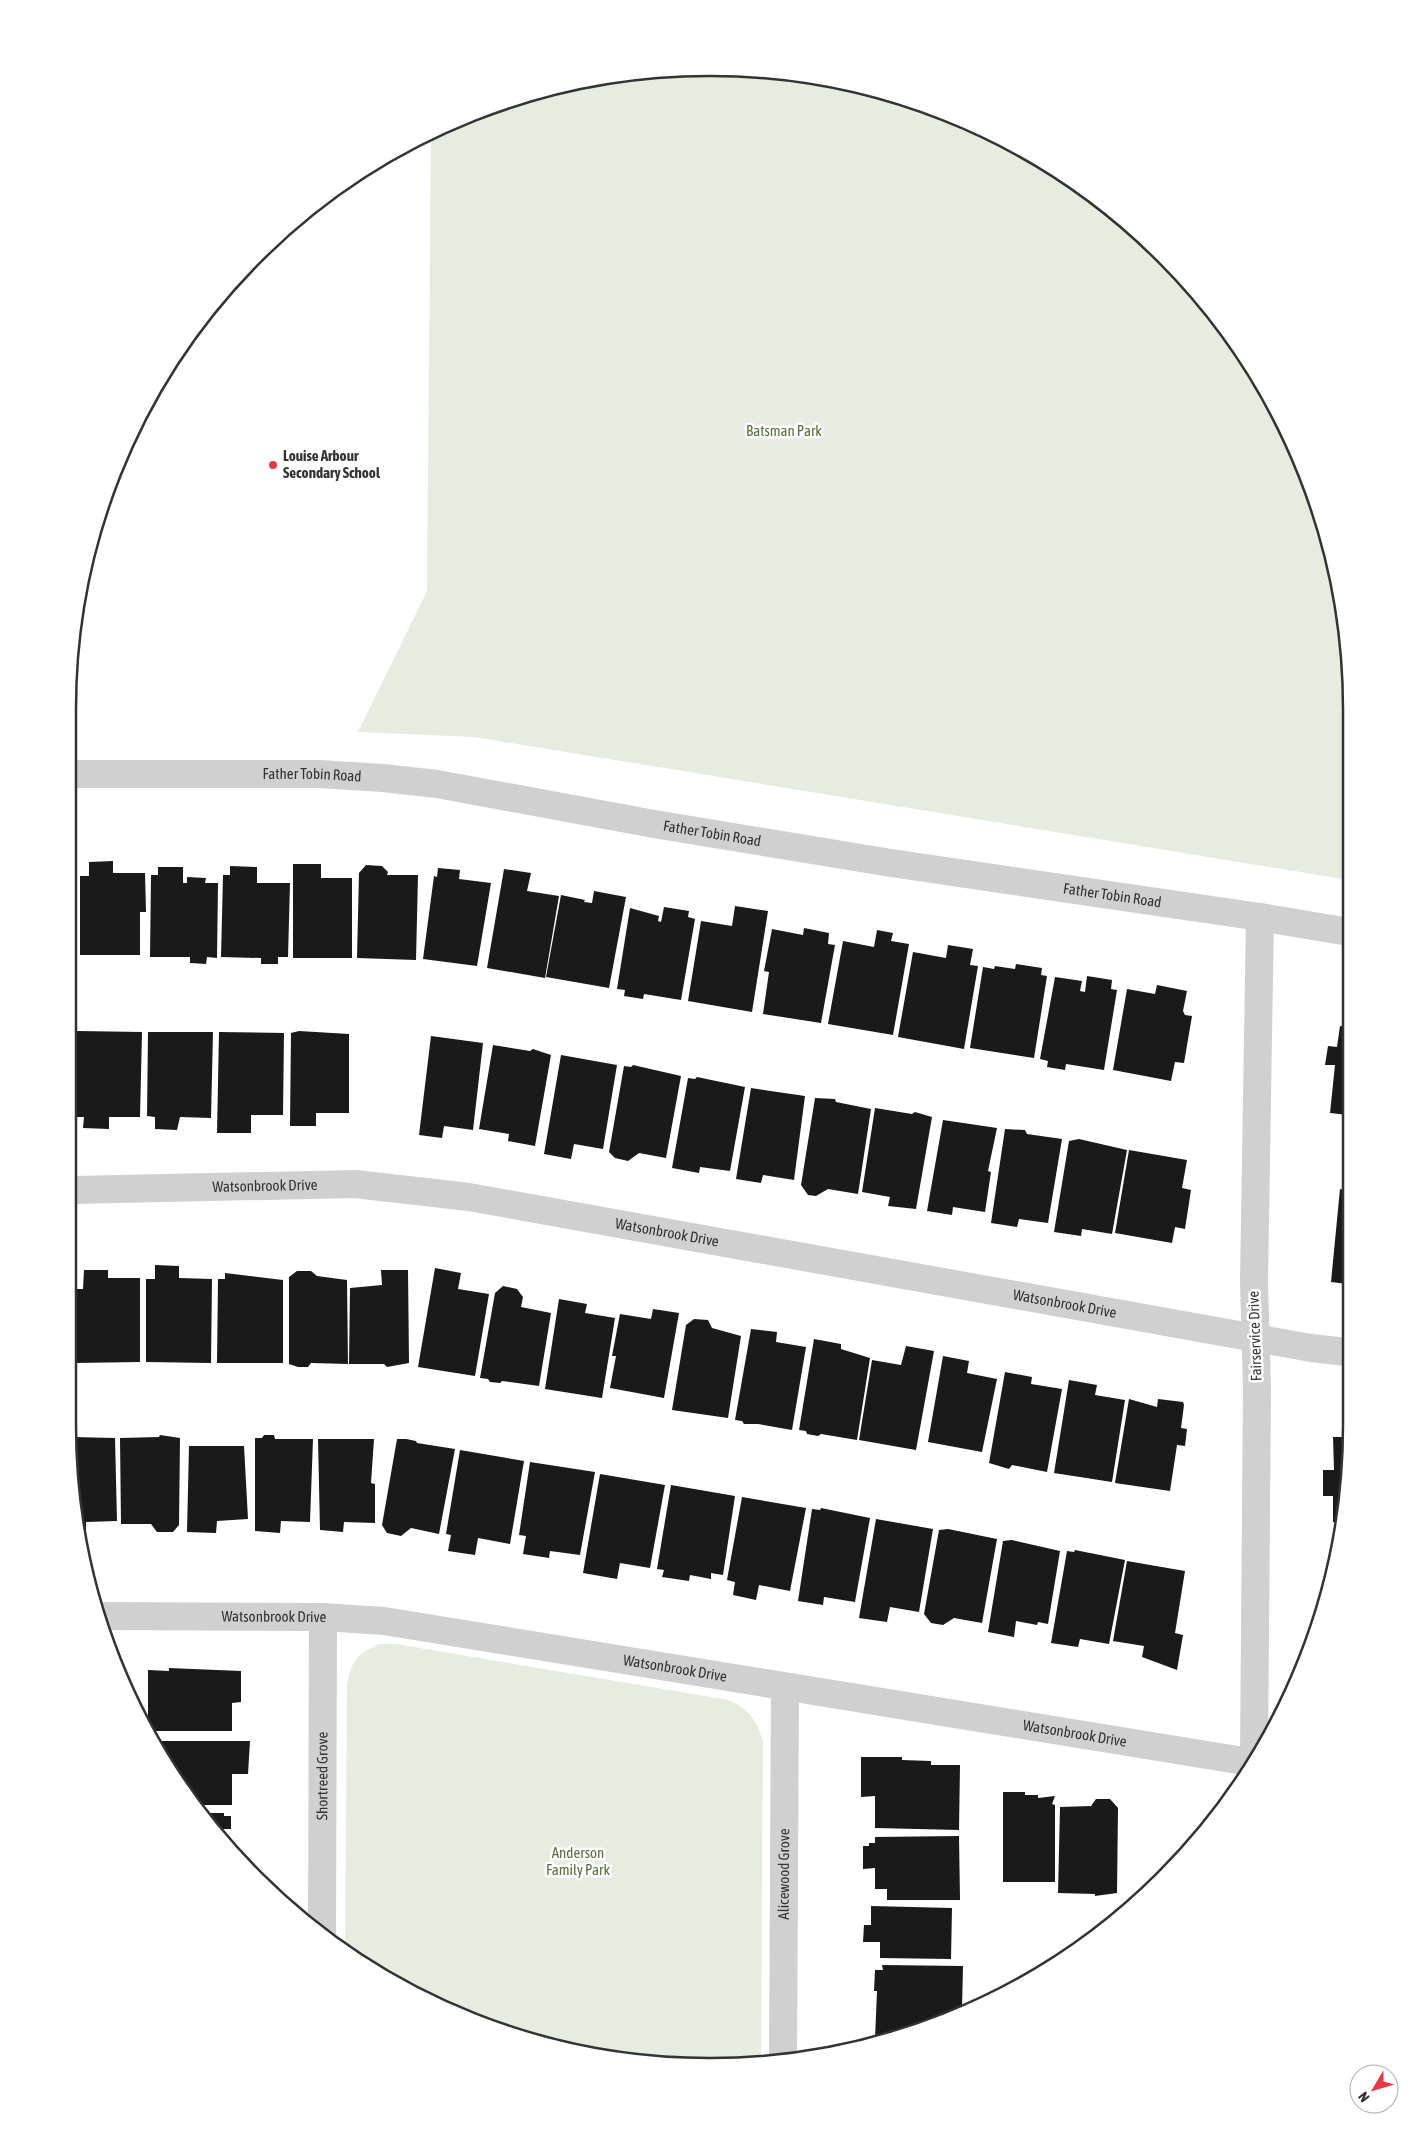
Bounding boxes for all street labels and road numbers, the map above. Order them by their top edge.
street label: Father Tobin Road [262,765,362,785]
street label: Father Tobin Road [662,817,762,849]
street label: Father Tobin Road [1062,879,1163,910]
street label: Watsonbrook Drive [212,1176,318,1195]
street label: Watsonbrook Drive [614,1214,720,1250]
street label: Watsonbrook Drive [1012,1286,1118,1321]
street label: Fairservice Drive [1244,1290,1265,1381]
street label: Watsonbrook Drive [222,1608,327,1625]
street label: Watsonbrook Drive [622,1651,728,1685]
street label: Watsonbrook Drive [1022,1716,1128,1750]
street label: Shortreed Grove [313,1732,331,1820]
street label: Alicewood Grove [775,1828,792,1920]

